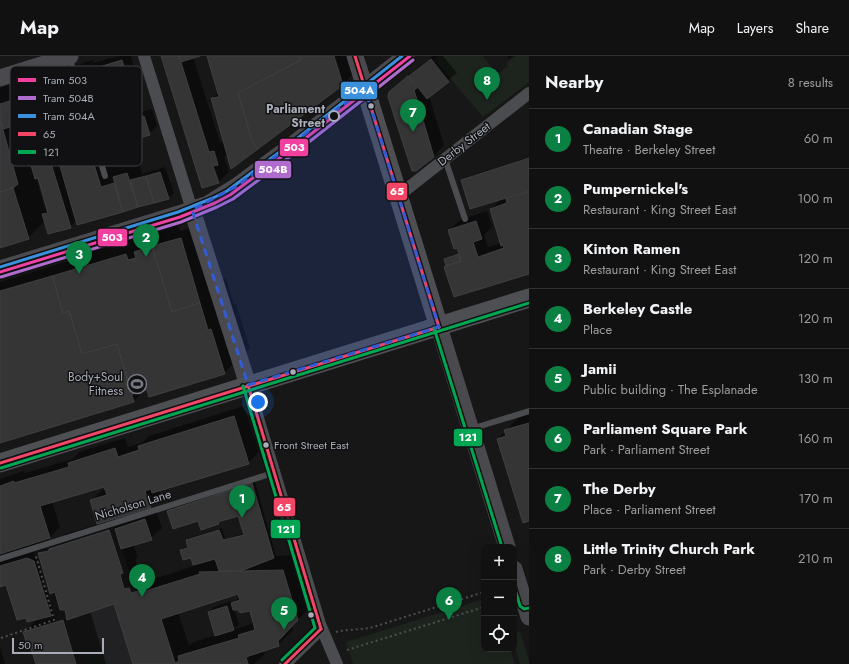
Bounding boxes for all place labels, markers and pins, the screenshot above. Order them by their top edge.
pin: 8 [474,67,500,100]
pin: 7 [400,99,426,132]
place label: Parliament Street [266,100,325,132]
unlabelled marker [366,101,376,111]
marker: Parliament Street [328,110,340,122]
pin: 2 [133,224,159,257]
pin: 3 [66,241,92,274]
unlabelled marker [288,367,298,377]
place label: Body+Soul Fitness [68,368,123,400]
sports icon: Body+Soul Fitness [126,373,148,395]
place label: Front Street East [274,437,349,453]
marker: Front Street East [261,440,271,450]
pin: 1 [229,485,255,518]
pin: 4 [129,564,155,597]
pin: 6 [436,587,462,620]
pin: 5 [271,597,297,630]
unlabelled marker [306,610,316,620]

